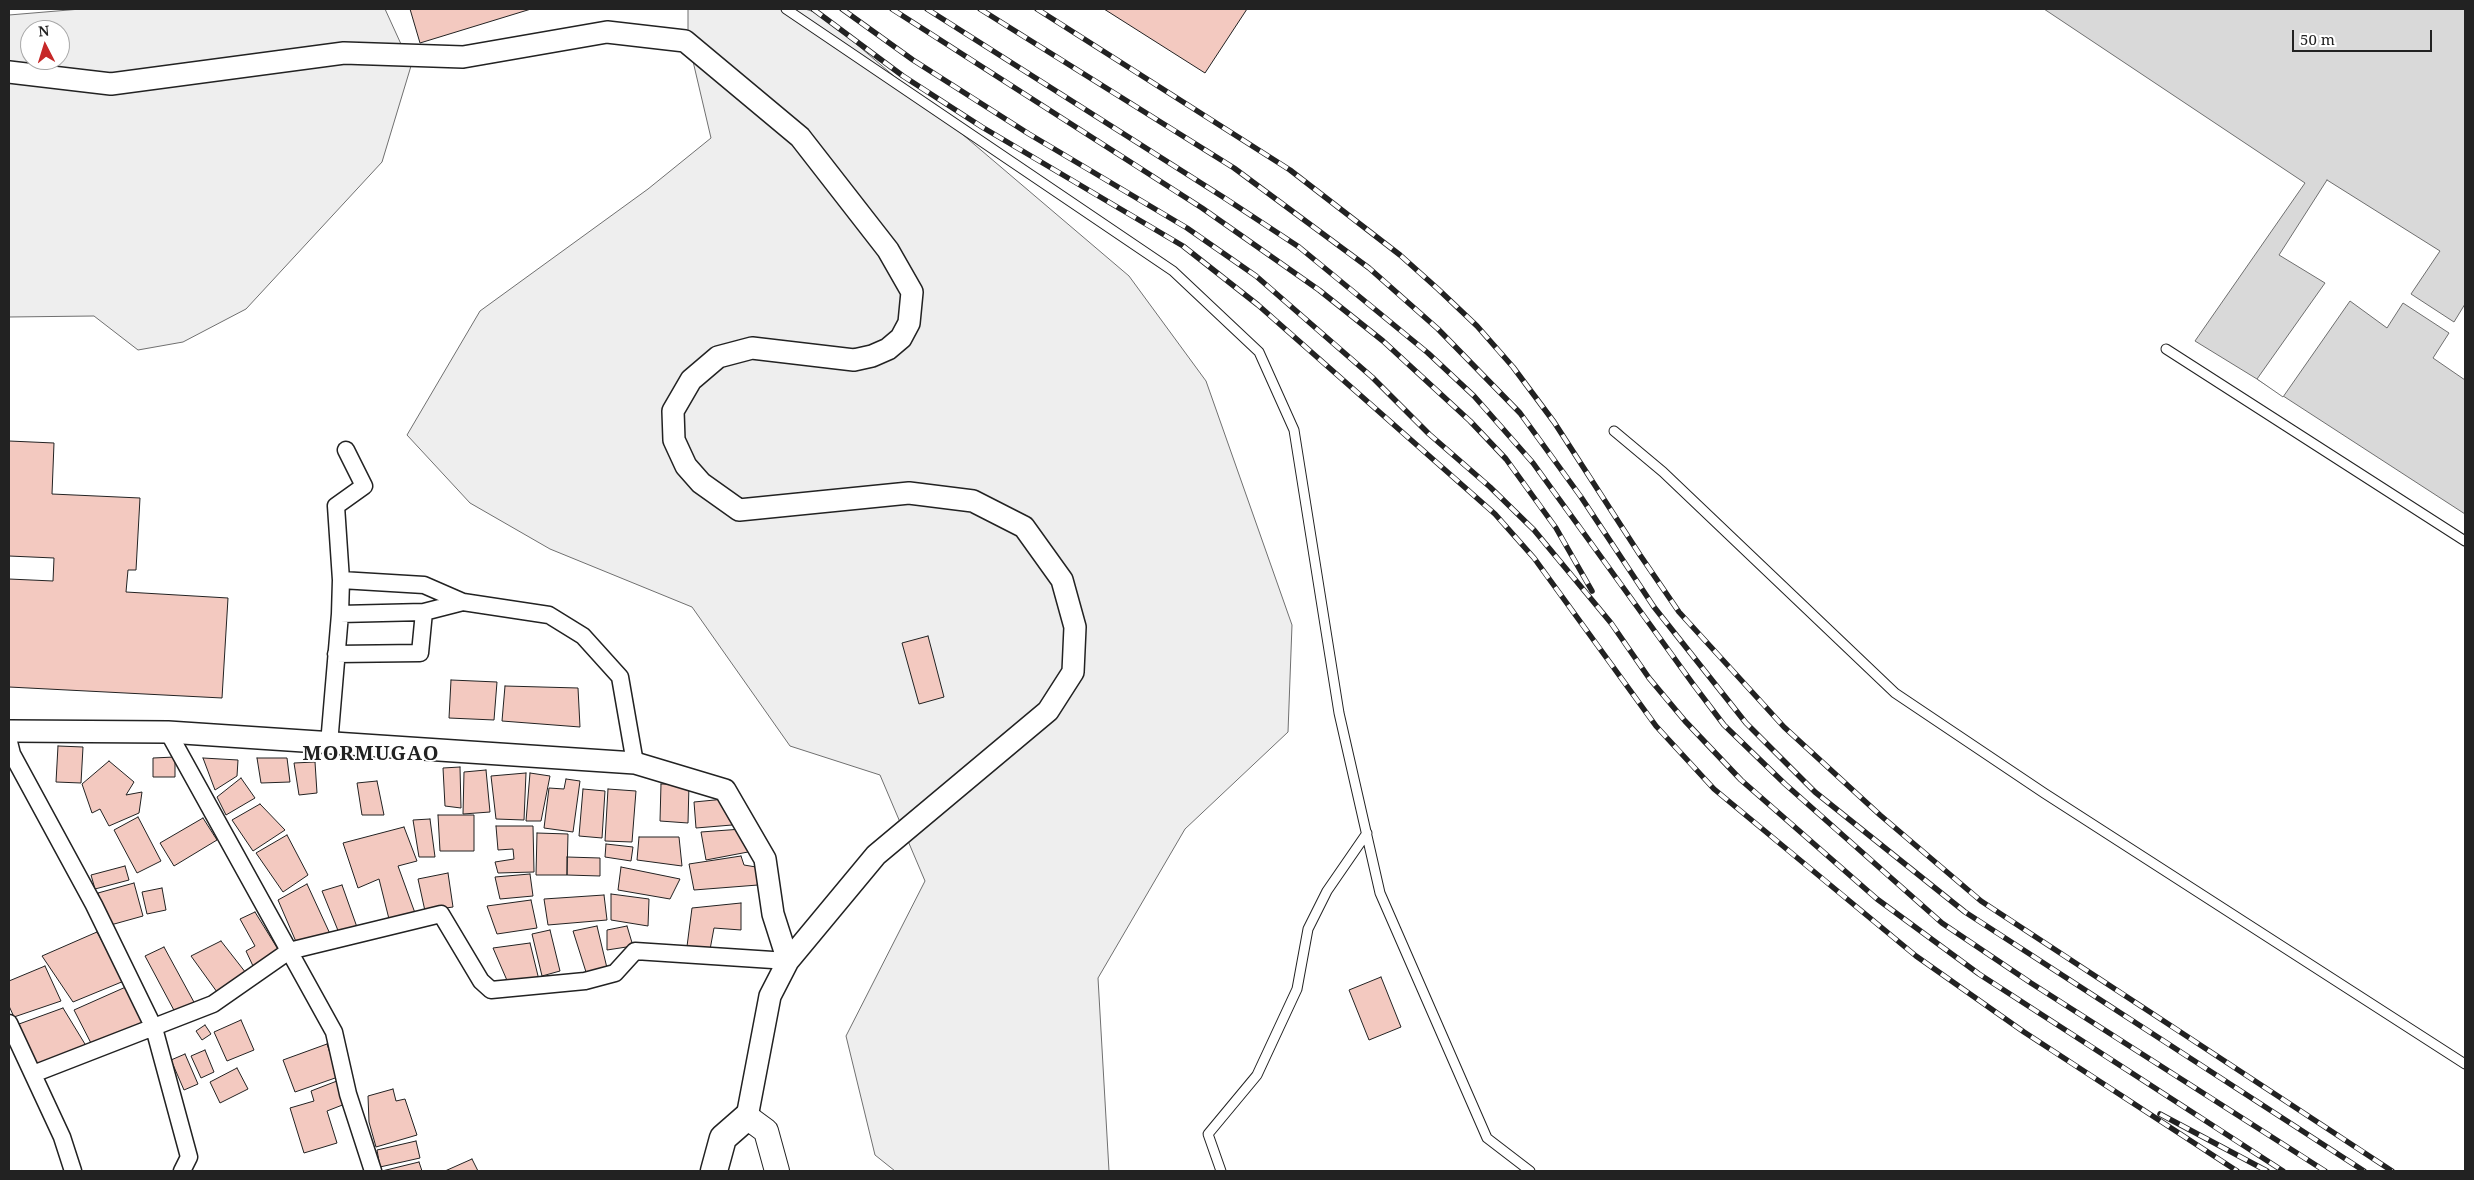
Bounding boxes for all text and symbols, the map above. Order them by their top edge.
north arrow [20,20,70,70]
scale bar [2294,20,2434,52]
text: N [37,21,50,41]
text: 50 m [2300,29,2335,49]
district label: MORMUGAO [302,742,440,766]

